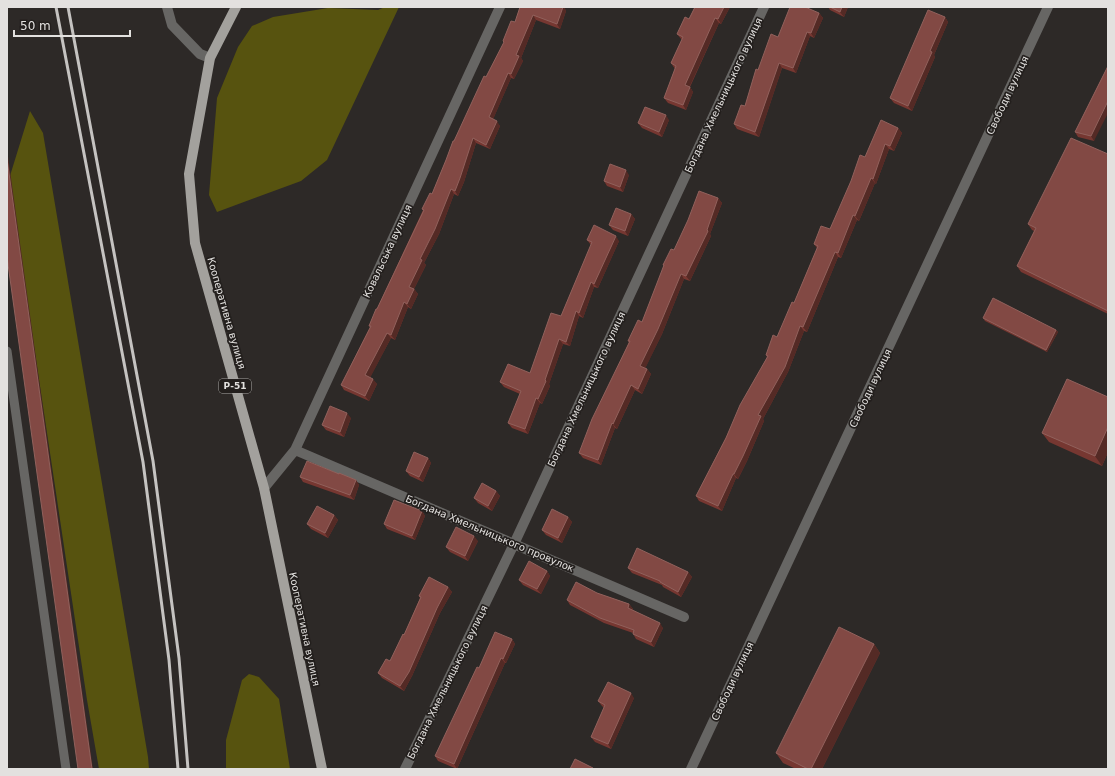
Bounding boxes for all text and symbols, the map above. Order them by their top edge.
scale bar [14,12,130,38]
street label: Богдана Хмельницького вулиця [683,16,764,175]
text: 50 m [20,19,51,33]
street label: Свободи вулиця [984,54,1030,136]
street label: Ковальська вулиця [361,203,414,300]
street label: Кооперативна вулиця [205,256,248,370]
street label: Богдана Хмельницького вулиця [546,310,627,469]
street label: Свободи вулиця [847,347,893,429]
road number: Р-51 [219,379,251,393]
street label: Богдана Хмельницького провулок [404,493,576,574]
street label: Кооперативна вулиця [287,571,322,687]
street label: Богдана Хмельницького вулиця [405,603,490,761]
street label: Свободи вулиця [709,640,755,722]

